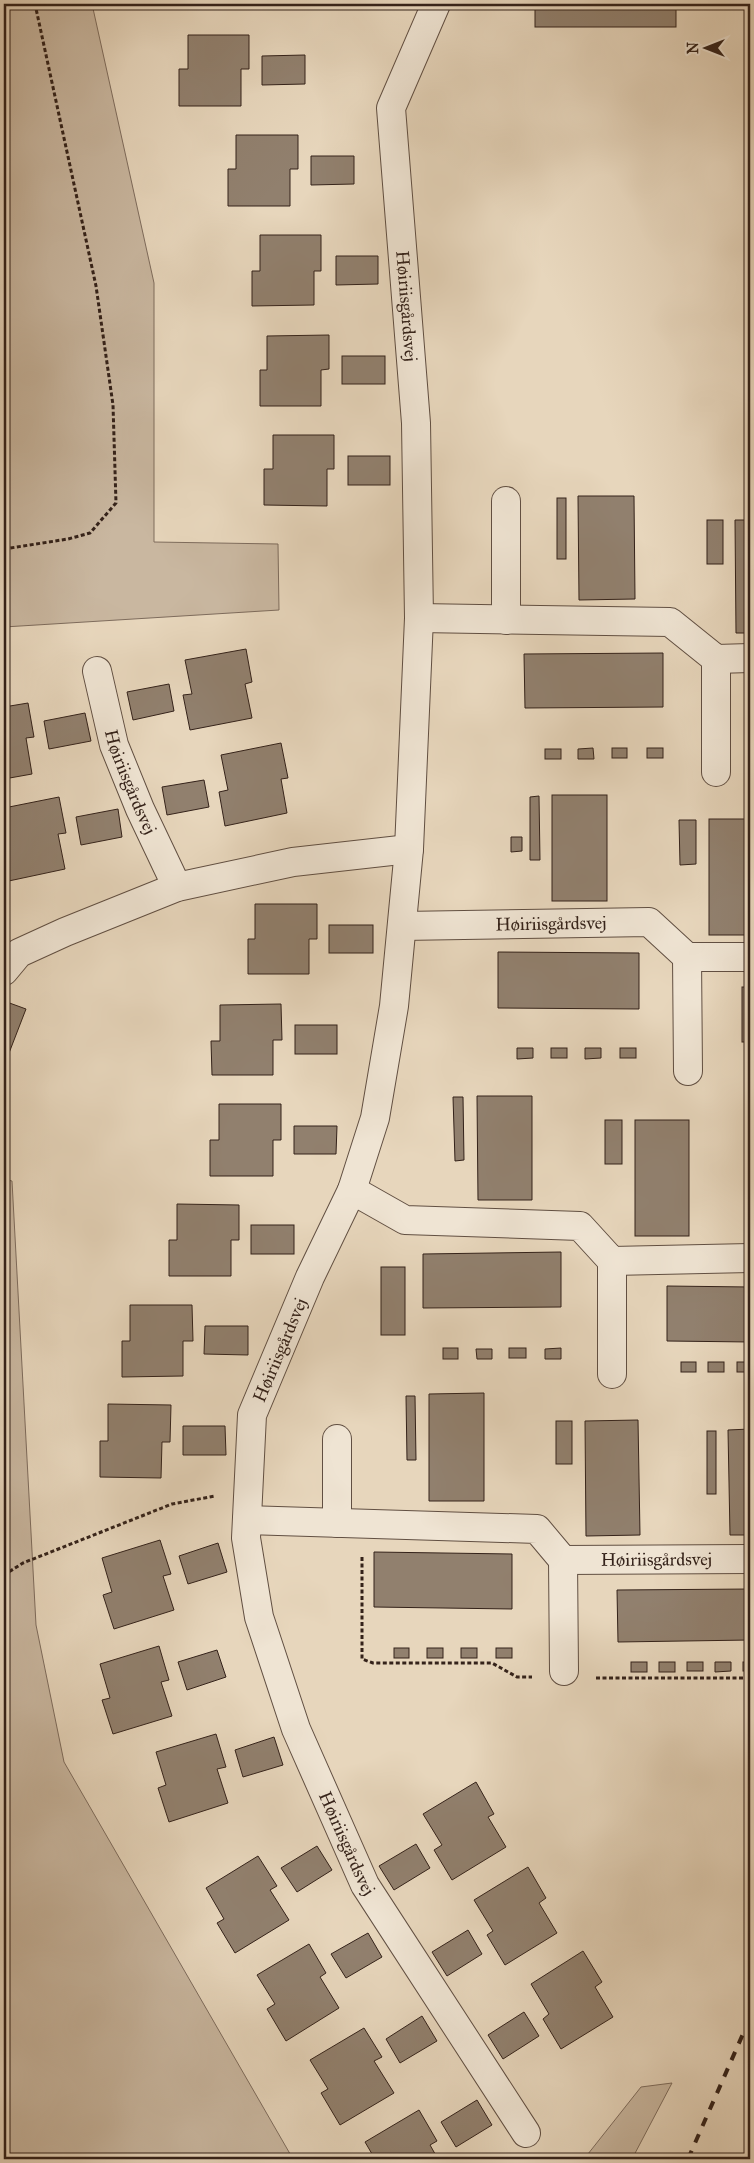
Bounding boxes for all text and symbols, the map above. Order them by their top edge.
north arrow [682,22,732,72]
text: N [685,42,702,54]
street label: Høiriisgårdsvej [391,250,422,362]
street label: Høiriisgårdsvej [100,727,161,838]
street label: Høiriisgårdsvej [495,912,607,936]
street label: Høiriisgårdsvej [248,1294,313,1406]
street label: Høiriisgårdsvej [601,1548,712,1572]
street label: Høiriisgårdsvej [314,1788,380,1900]

